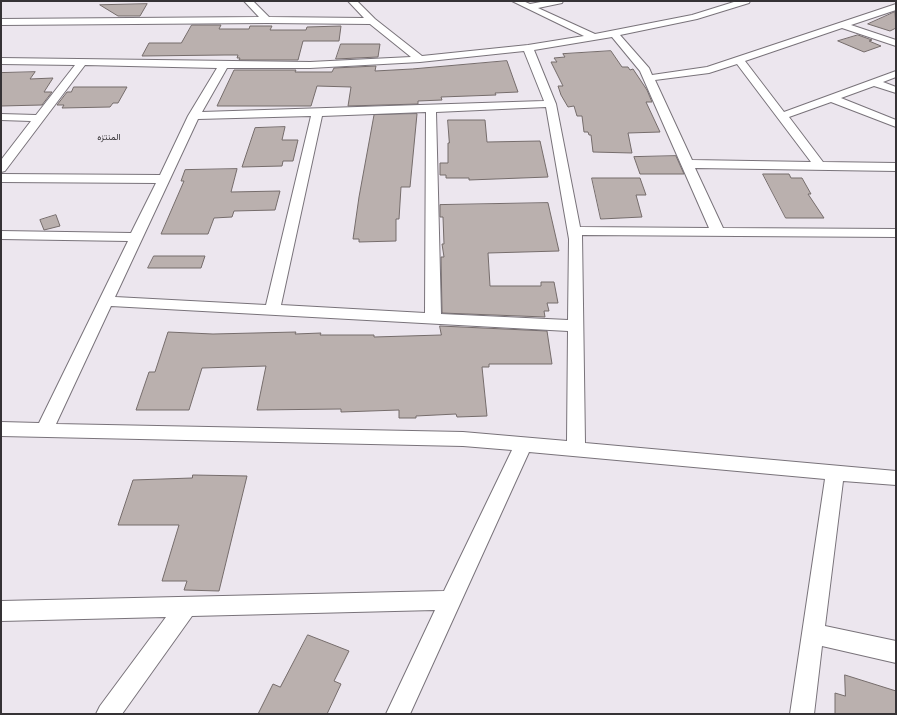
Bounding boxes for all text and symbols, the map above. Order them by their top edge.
district label: المنتزه [97,134,121,144]

